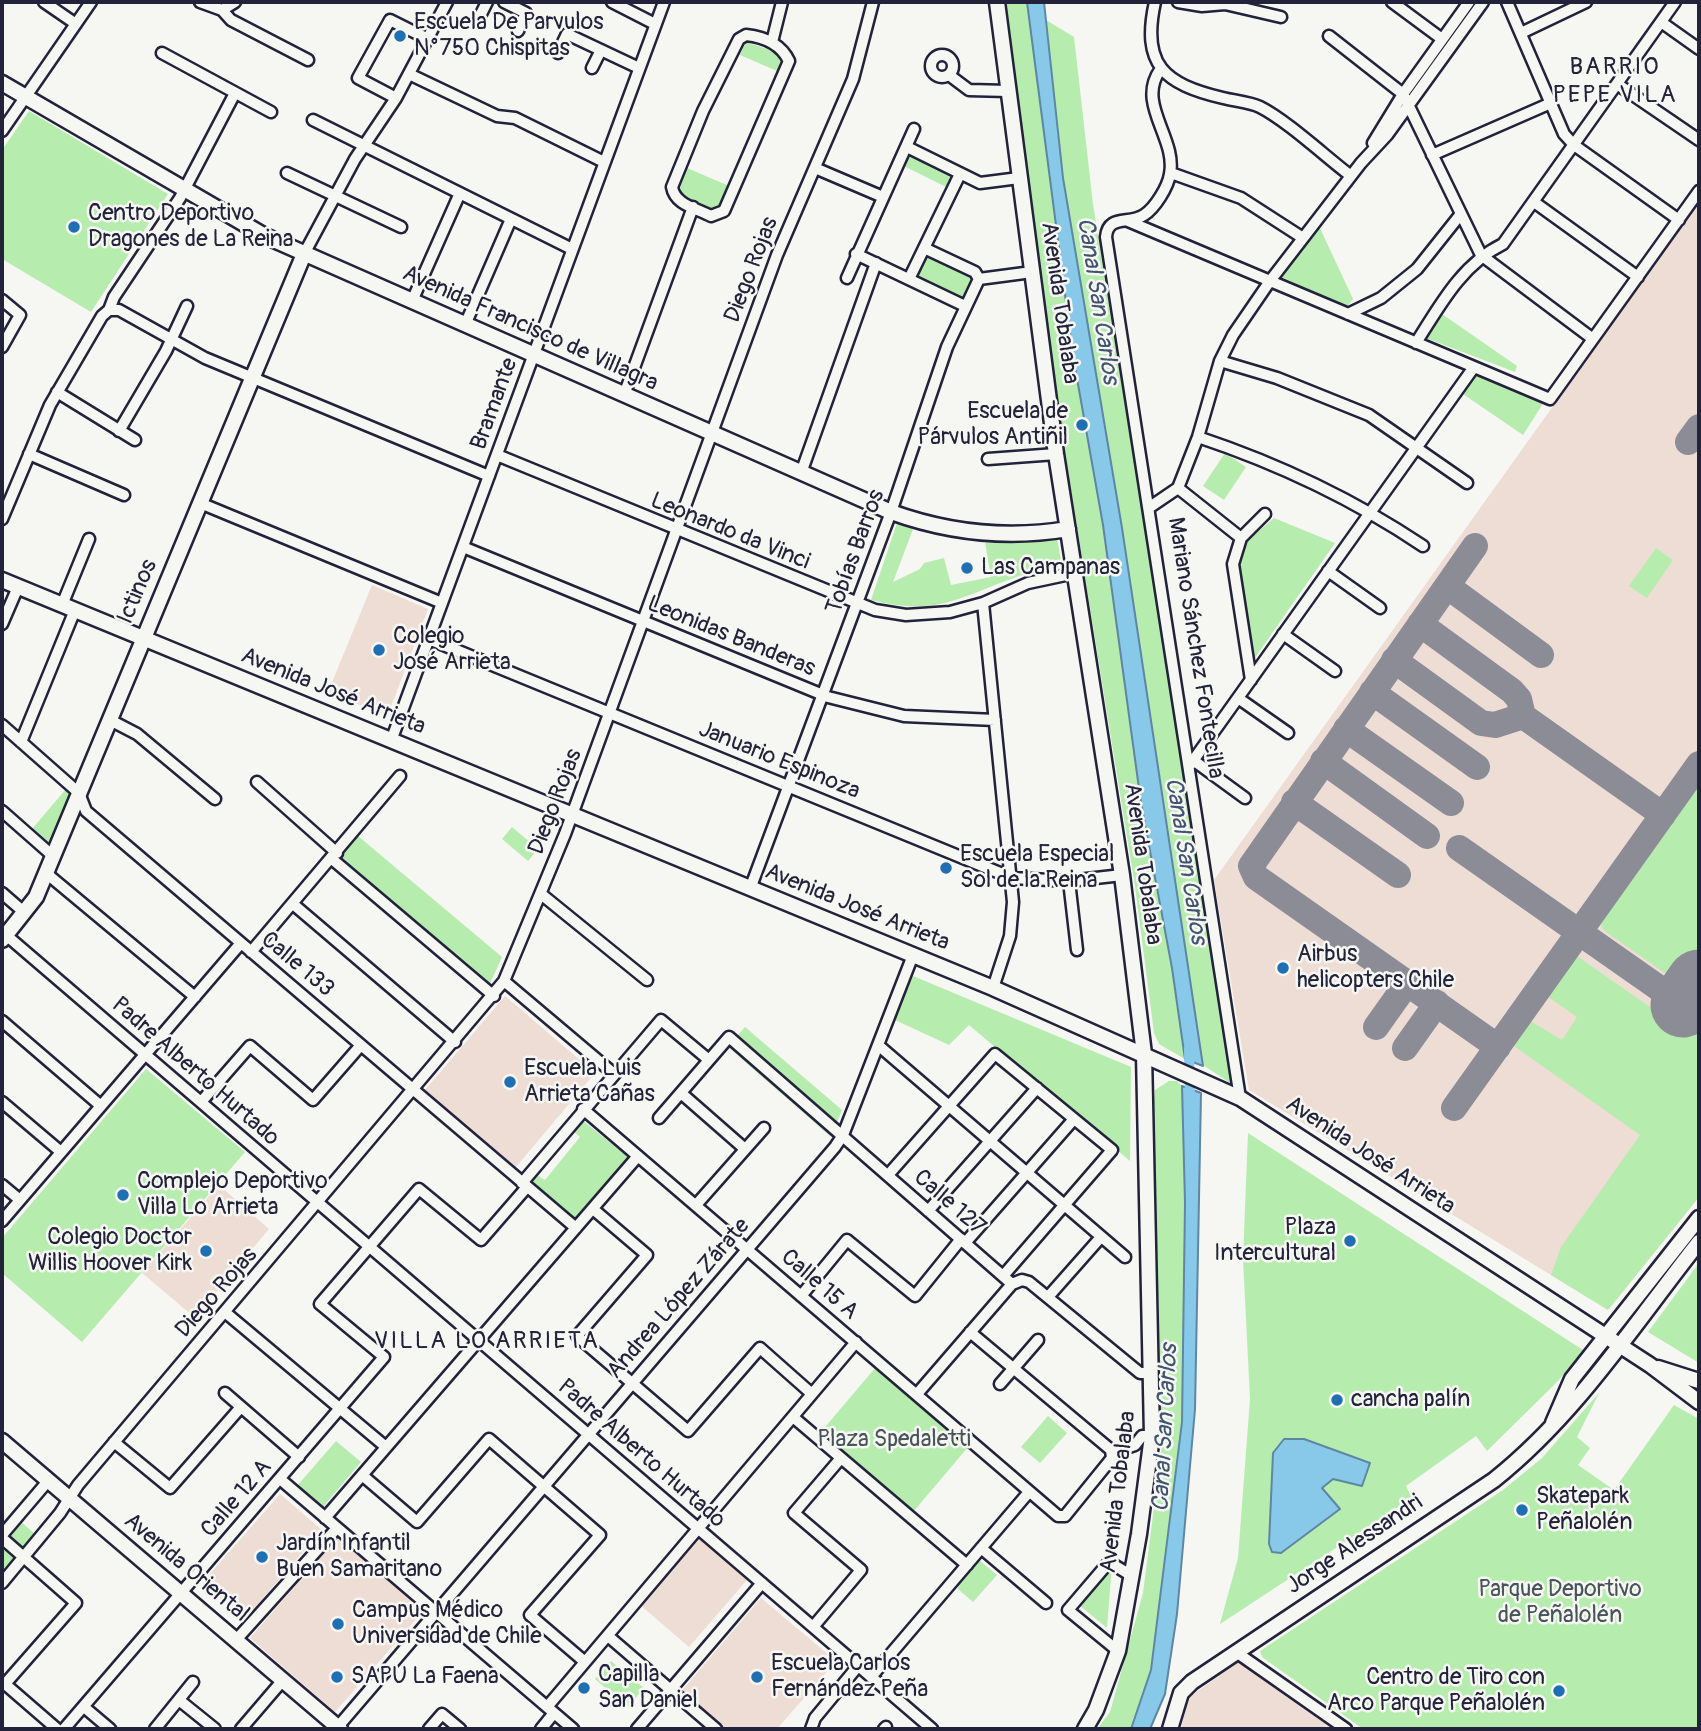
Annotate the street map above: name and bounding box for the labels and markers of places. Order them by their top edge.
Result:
place label: Escuela De Parvulos N°750 Chispitas [414,9,603,63]
marker: Escuela De Parvulos N°750 Chispitas [392,28,408,44]
place label: Centro Deportivo Dragones de La Reina [88,200,293,254]
marker: Centro Deportivo Dragones de La Reina [66,219,82,235]
place label: Escuela de Párvulos Antiñil [917,398,1068,452]
marker: Escuela de Párvulos Antiñil [1074,417,1090,433]
place label: Las Campanas [981,554,1120,582]
marker: Las Campanas [959,560,975,576]
place label: Colegio José Arrieta [393,623,511,677]
marker: Colegio José Arrieta [371,642,387,658]
place label: Escuela Especial Sol de la Reina [960,841,1114,895]
marker: Escuela Especial Sol de la Reina [938,860,954,876]
place label: Airbus helicopters Chile [1297,941,1454,995]
marker: Airbus helicopters Chile [1275,960,1291,976]
place label: Escuela Luis Arrieta Cañas [524,1055,655,1109]
marker: Escuela Luis Arrieta Cañas [502,1074,518,1090]
place label: Complejo Deportivo Villa Lo Arrieta [137,1168,328,1222]
marker: Complejo Deportivo Villa Lo Arrieta [115,1187,131,1203]
place label: Plaza Intercultural [1214,1214,1336,1268]
place label: Colegio Doctor Willis Hoover Kirk [28,1224,192,1278]
marker: Plaza Intercultural [1342,1233,1358,1249]
marker: Colegio Doctor Willis Hoover Kirk [198,1243,214,1259]
place label: cancha palín [1351,1386,1470,1414]
marker: cancha palín [1329,1392,1345,1408]
place label: Skatepark Peñalolén [1536,1483,1633,1537]
marker: Skatepark Peñalolén [1514,1502,1530,1518]
place label: Jardín Infantil Buen Samaritano [276,1530,442,1584]
marker: Jardín Infantil Buen Samaritano [254,1549,270,1565]
place label: Campus Médico Universidad de Chile [352,1597,541,1651]
marker: Campus Médico Universidad de Chile [330,1616,346,1632]
place label: Escuela Carlos Fernández Peña [771,1650,928,1704]
place label: Capilla San Daniel [598,1661,698,1715]
place label: SAPU La Faena [351,1663,499,1691]
place label: Centro de Tiro con Arco Parque Peñalolén [1327,1664,1545,1718]
marker: SAPU La Faena [329,1669,345,1685]
marker: Escuela Carlos Fernández Peña [749,1669,765,1685]
marker: Capilla San Daniel [576,1680,592,1696]
marker: Centro de Tiro con Arco Parque Peñalolén [1551,1683,1567,1699]

